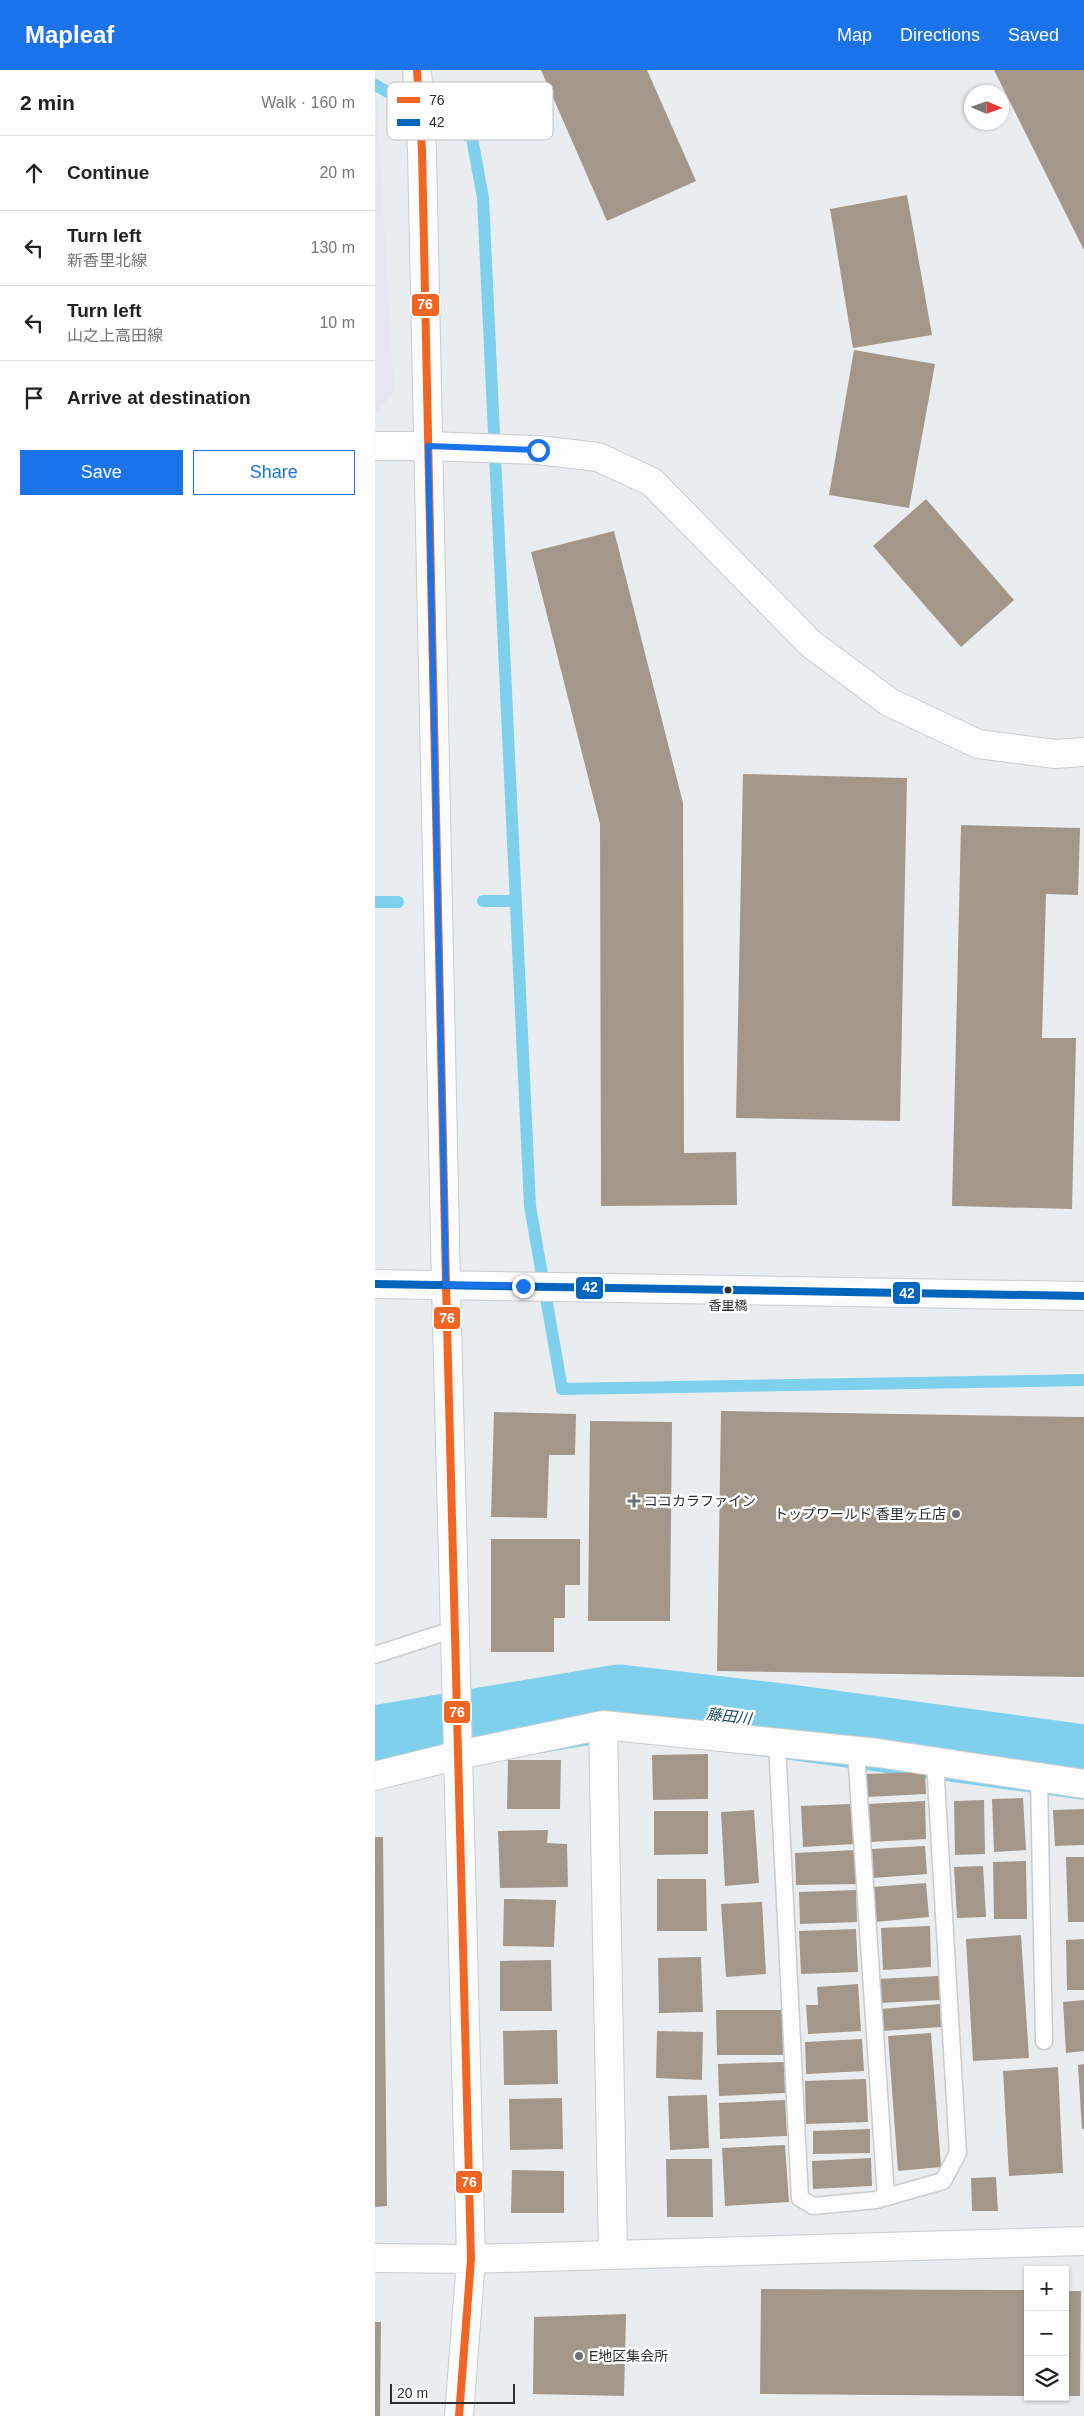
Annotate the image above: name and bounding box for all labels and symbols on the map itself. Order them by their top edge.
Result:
legend [387,82,553,140]
north arrow [964,85,1009,130]
text: 76 [429,92,445,108]
text: 42 [429,114,445,130]
line badge: 76 [411,293,440,317]
text: 76 [417,296,433,312]
route start [527,439,550,462]
route end [512,1275,535,1298]
line badge: 42 [575,1276,604,1300]
text: 42 [582,1279,598,1295]
line badge: 42 [892,1281,921,1305]
marker: 香里橋 [723,1285,733,1295]
text: 42 [899,1285,915,1301]
place label: 香里橋 [708,1298,748,1313]
line badge: 76 [433,1306,461,1330]
text: 76 [439,1310,455,1326]
place label: ココカラファイン [644,1493,756,1509]
marker: ココカラファイン [628,1495,640,1507]
place label: トップワールド 香里ヶ丘店 [774,1506,946,1522]
marker: トップワールド 香里ヶ丘店 [950,1508,962,1520]
line badge: 76 [443,1700,471,1724]
text: 76 [449,1704,465,1720]
water label: 藤田川 [706,1705,754,1727]
line badge: 76 [455,2170,483,2194]
text: 76 [461,2174,477,2190]
place label: E地区集会所 [589,2348,668,2364]
marker: E地区集会所 [573,2350,585,2362]
scale bar [390,2381,515,2404]

